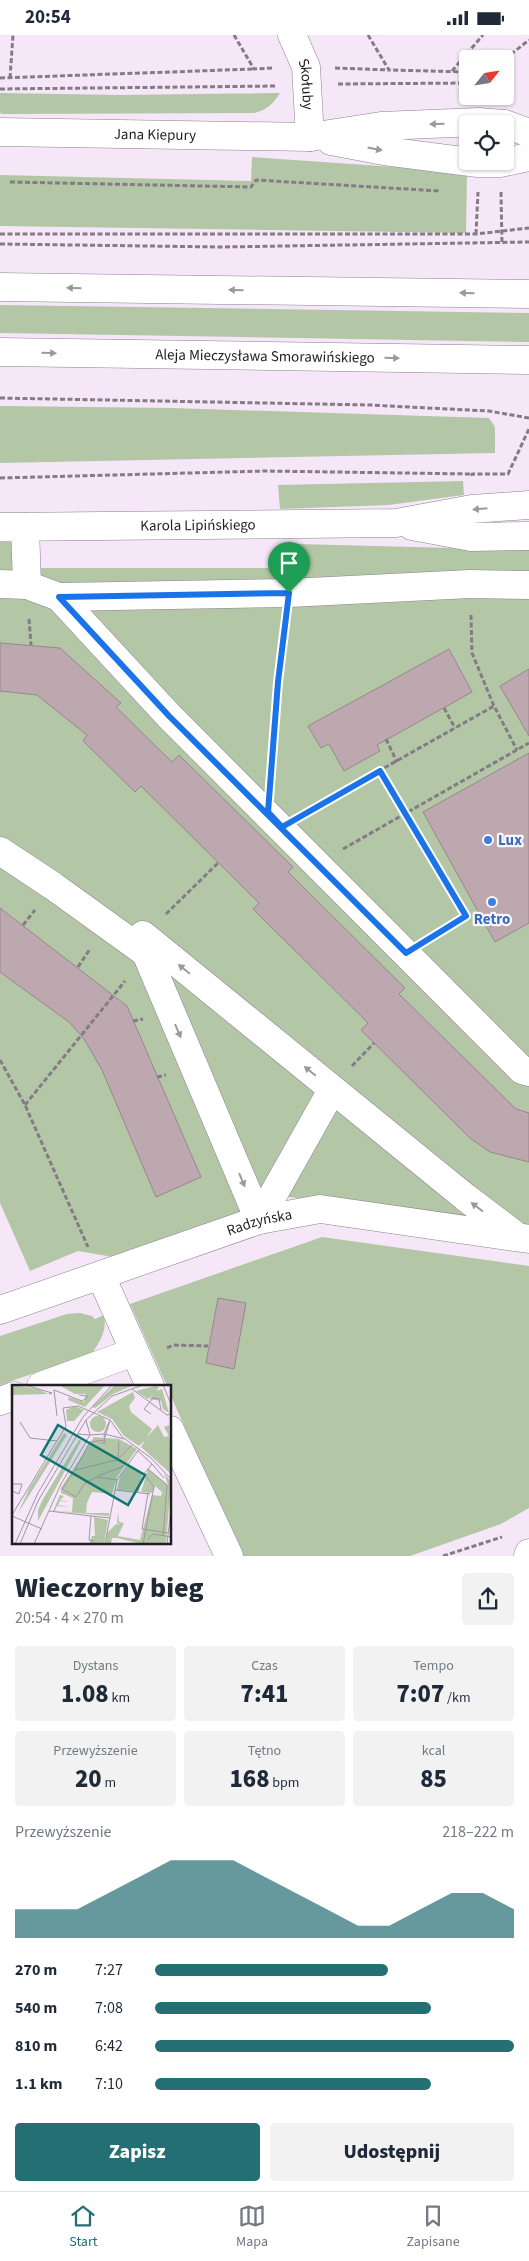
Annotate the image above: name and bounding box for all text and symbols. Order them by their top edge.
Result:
text: 20:54 [25,4,71,31]
north arrow [459,50,514,105]
map controls [459,50,514,170]
street label: Skołuby [293,55,319,110]
button: locate [459,115,514,170]
one-way arrow [429,120,445,128]
street label: Jana Kiepury [114,123,196,146]
one-way arrow [367,145,382,153]
one-way arrow [66,284,82,292]
one-way arrow [228,286,244,294]
one-way arrow [459,289,475,297]
street label: Aleja Mieczysława Smorawińskiego [155,344,375,368]
one-way arrow [41,349,57,357]
one-way arrow [384,354,400,362]
one-way arrow [472,505,488,513]
street label: Karola Lipińskiego [140,514,256,536]
pin [268,542,310,593]
icon: arrive [275,549,303,577]
place label: Lux [498,830,522,851]
marker: Lux [482,834,494,846]
marker: Retro [486,896,498,908]
place label: Retro [474,909,510,930]
one-way arrow [178,963,191,974]
one-way arrow [174,1024,182,1038]
one-way arrow [304,1066,317,1077]
one-way arrow [238,1173,246,1187]
one-way arrow [471,1201,484,1212]
street label: Radzyńska [224,1204,294,1241]
inset map [12,1385,171,1543]
text: Wieczorny bieg [15,1568,204,1608]
button: share [462,1573,514,1625]
text: 20:54 · 4 × 270 m [15,1607,124,1629]
text: Dystans [73,1656,118,1676]
text: Czas [251,1656,278,1676]
text: Tempo [413,1656,454,1676]
text: 1.08 [61,1676,109,1712]
text: 7:41 [241,1676,288,1712]
text: 7:07 [396,1676,444,1712]
text: km [109,1688,130,1708]
text: /km [444,1688,471,1708]
text: Przewyższenie [53,1741,138,1761]
text: Tętno [248,1741,281,1761]
text: kcal [422,1741,445,1761]
text: 20 [75,1761,102,1797]
text: 168 [230,1761,270,1797]
text: 85 [420,1761,447,1797]
text: m [102,1773,116,1793]
text: bpm [270,1773,299,1793]
text: Przewyższenie [15,1821,112,1843]
text: 218–222 m [442,1821,514,1843]
text: 270 m [15,1959,57,1981]
text: 7:27 [95,1959,123,1981]
text: 540 m [15,1997,57,2019]
text: 7:08 [95,1997,123,2019]
text: 810 m [15,2035,57,2057]
text: 6:42 [95,2035,123,2057]
text: 1.1 km [15,2073,62,2095]
text: 7:10 [95,2073,123,2095]
button: Zapisz [15,2123,260,2181]
button: Udostępnij [270,2123,514,2181]
tab: Start [69,2202,98,2252]
tab: Mapa [236,2202,268,2252]
tab: Zapisane [407,2202,460,2252]

